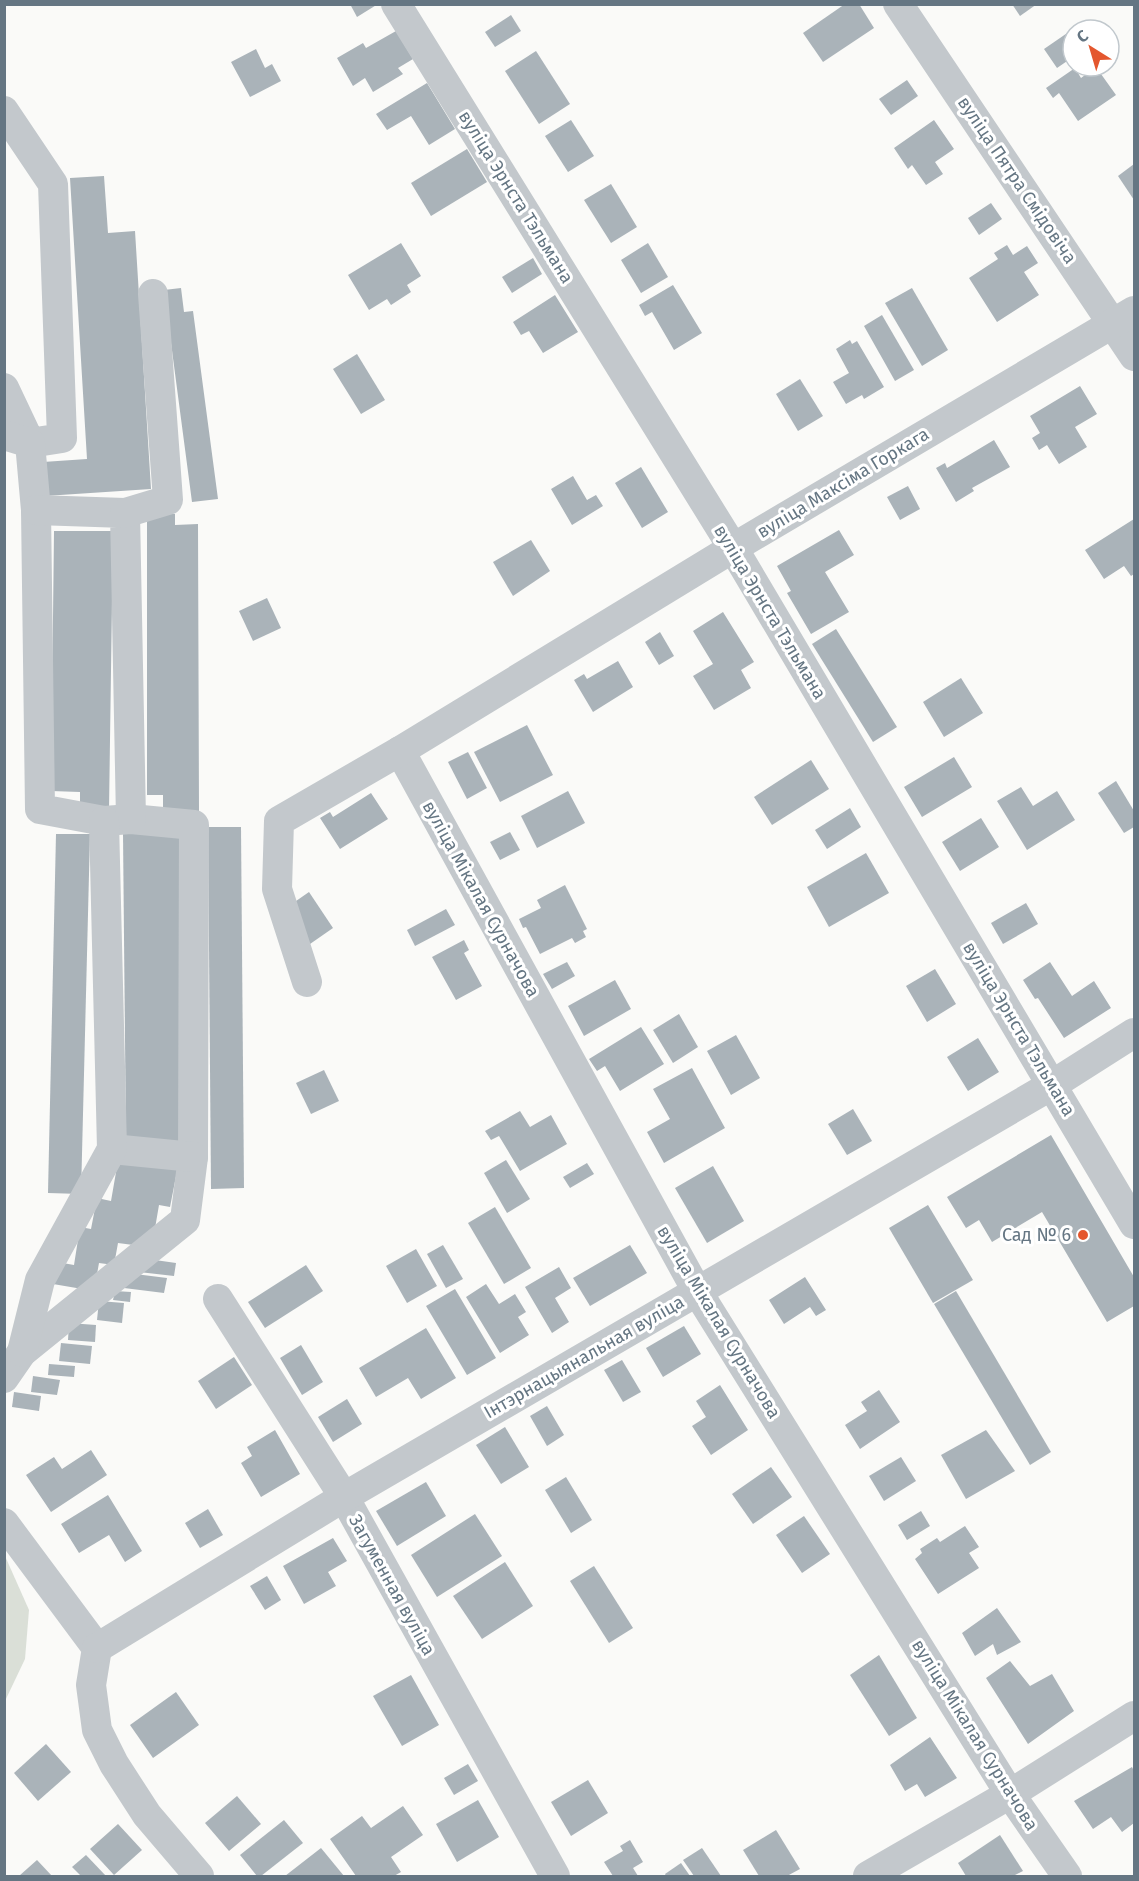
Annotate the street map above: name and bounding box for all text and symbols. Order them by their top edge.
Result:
north arrow [1061,18,1121,78]
text: С [1073,26,1092,47]
street label: вуліца Пятра Смідовіча [953,92,1081,268]
street label: вуліца Эрнста Тэльмана [454,107,578,287]
street label: вуліца Максіма Горкага [753,423,933,543]
street label: вуліца Эрнста Тэльмана [709,521,831,703]
street label: вуліца Мікалая Сурначова [418,797,544,1001]
street label: вуліца Эрнста Тэльмана [958,938,1080,1120]
street label: вуліца Мікалая Сурначова [653,1221,785,1423]
place label: Сад № 6 [1002,1224,1071,1246]
marker: Сад № 6 [1076,1228,1090,1242]
street label: Інтэрнацыянальная вуліца [480,1291,688,1423]
street label: Загуменная вуліца [344,1511,440,1659]
street label: вуліца Мікалая Сурначова [907,1635,1043,1835]

